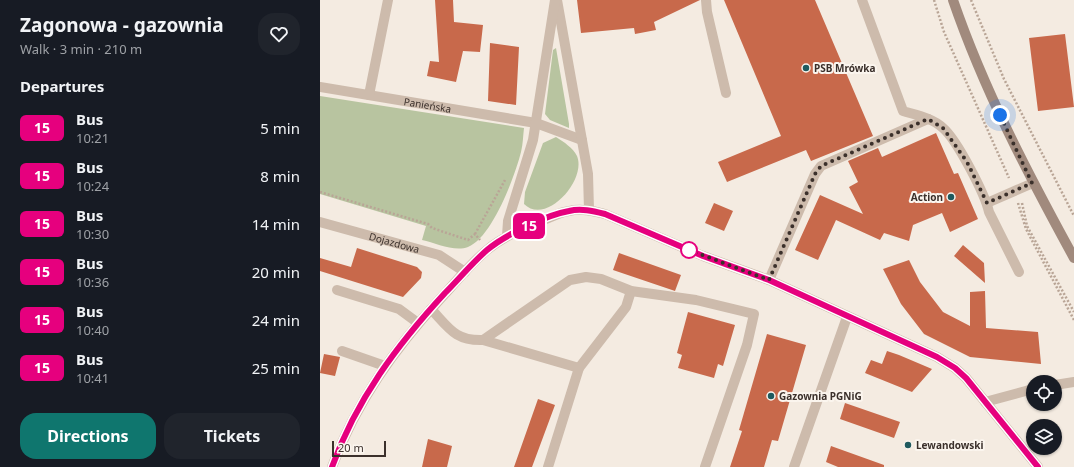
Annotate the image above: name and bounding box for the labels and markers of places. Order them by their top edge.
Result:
place label: PSB Mrówka [814,61,875,75]
marker: PSB Mrówka [801,63,811,73]
place label: Action [911,190,943,204]
marker: Action [946,192,956,202]
unlabelled marker [680,241,698,259]
place label: Gazownia PGNiG [779,389,862,403]
marker: Gazownia PGNiG [766,391,776,401]
place label: Lewandowski [916,438,984,452]
marker: Lewandowski [903,440,913,450]

